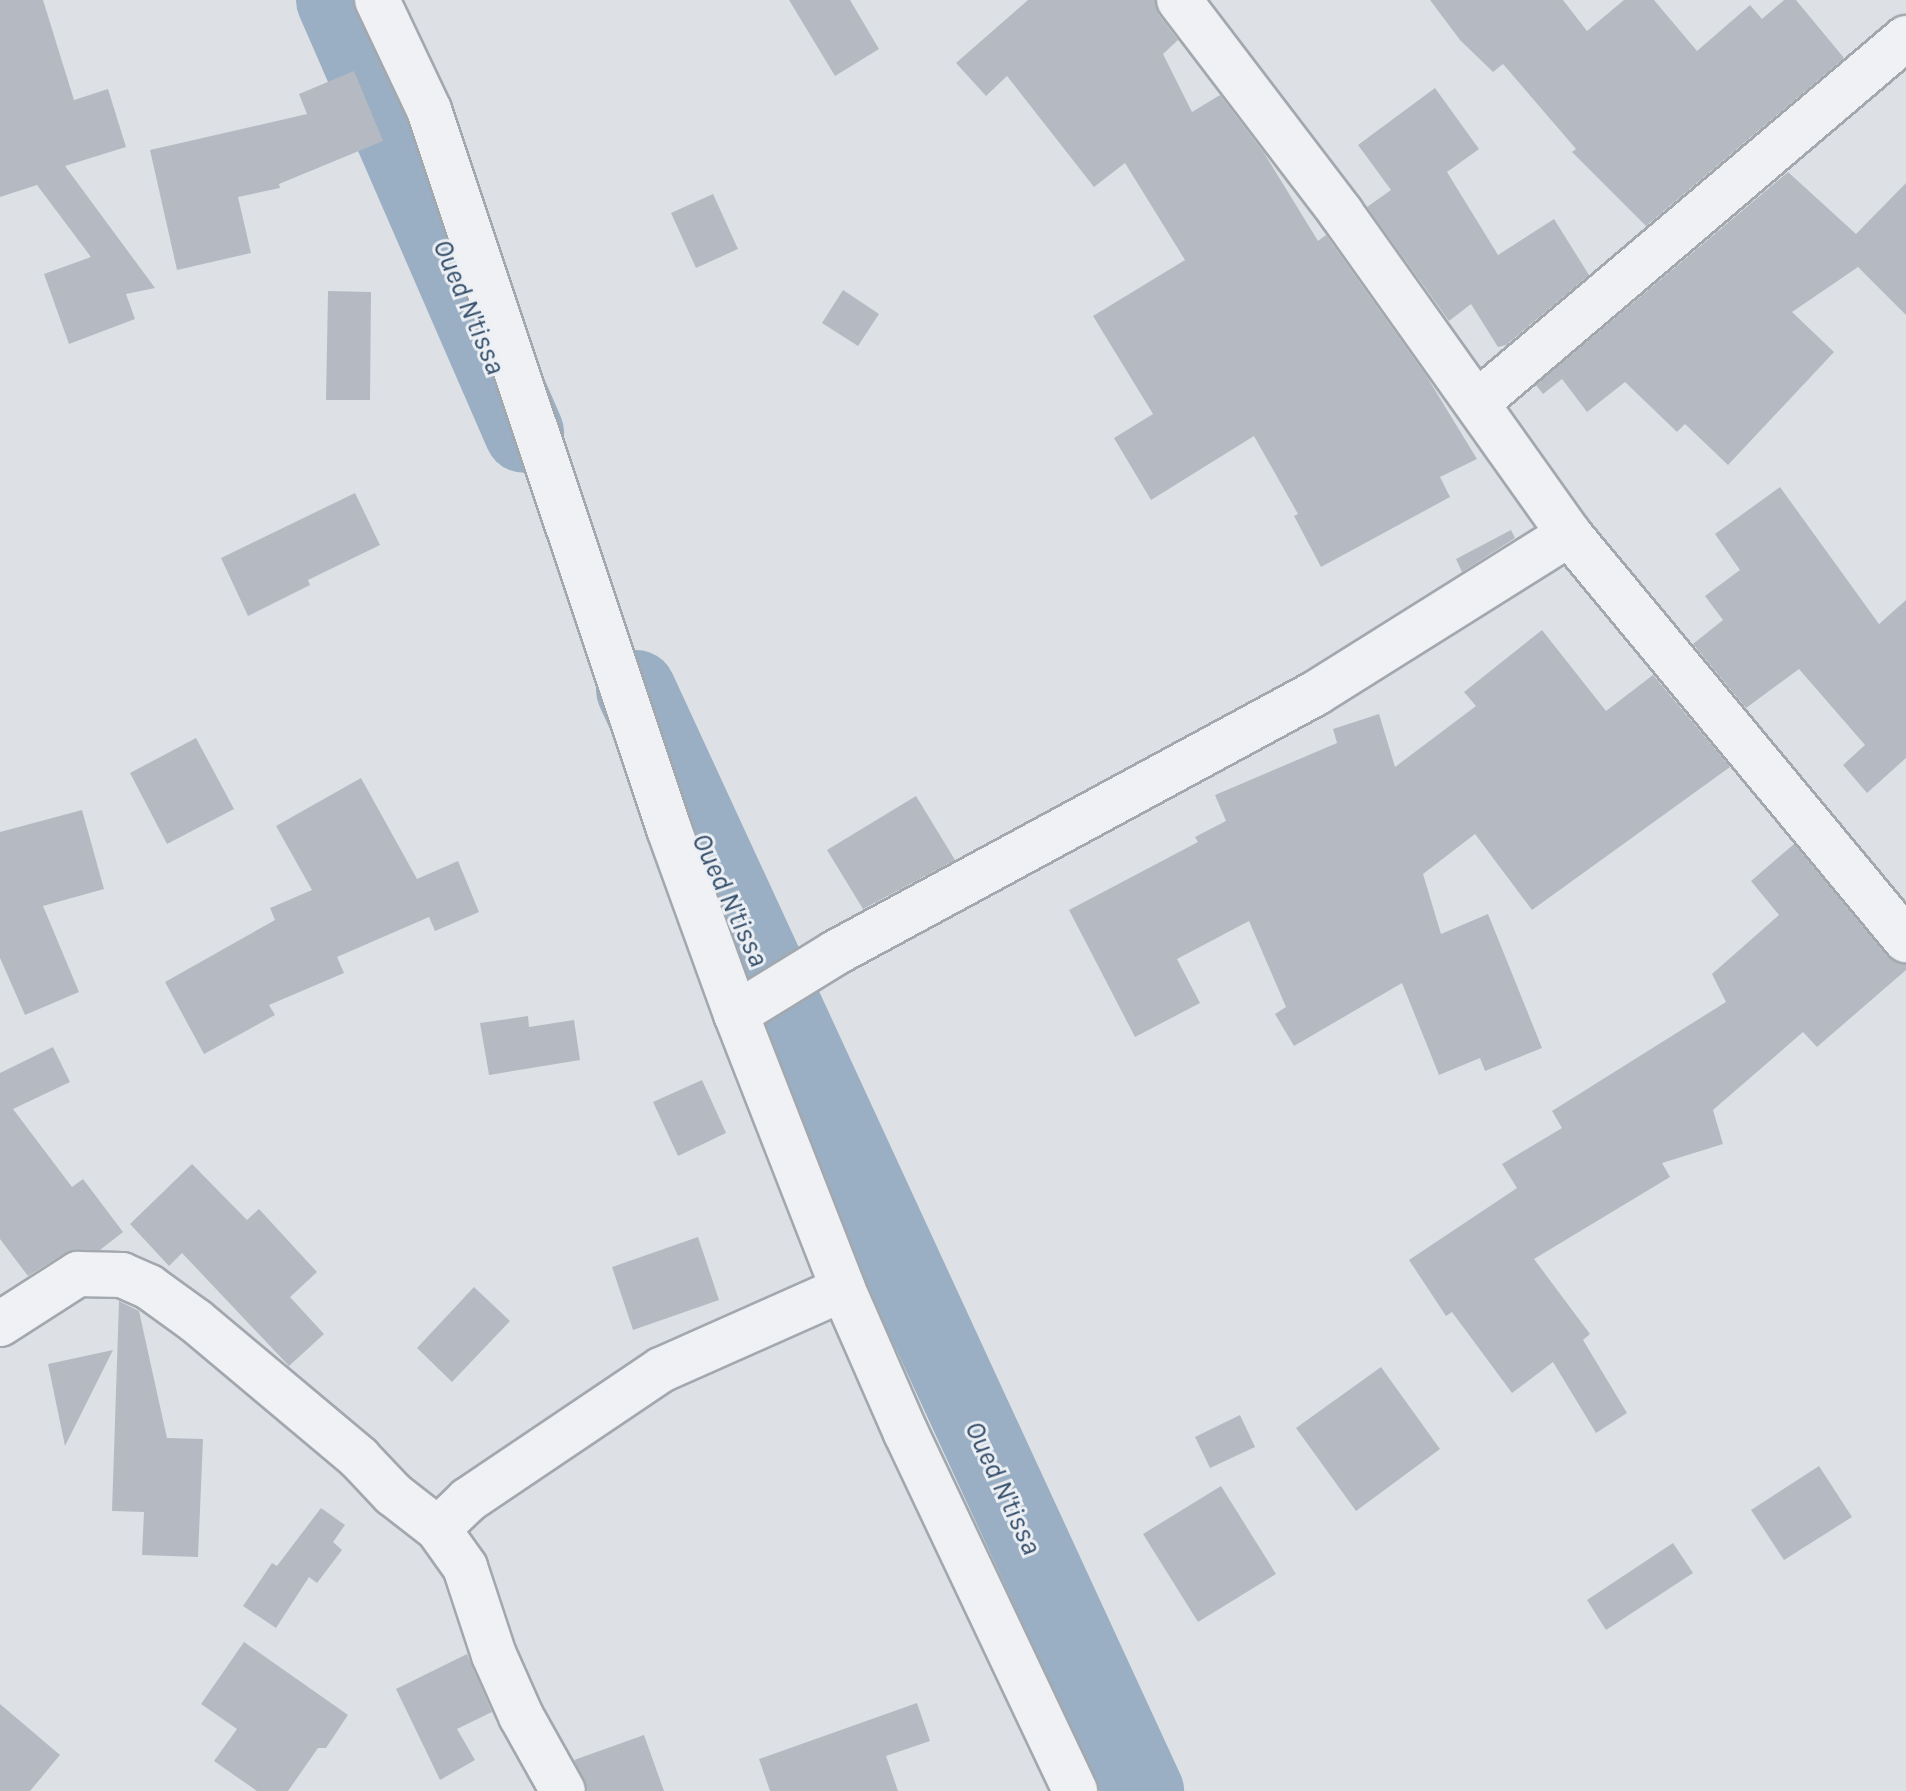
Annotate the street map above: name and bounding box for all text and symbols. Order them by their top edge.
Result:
water label: Oued N'tissa [425,234,513,380]
water label: Oued N'tissa [684,828,776,972]
water label: Oued N'tissa [957,1416,1049,1560]

